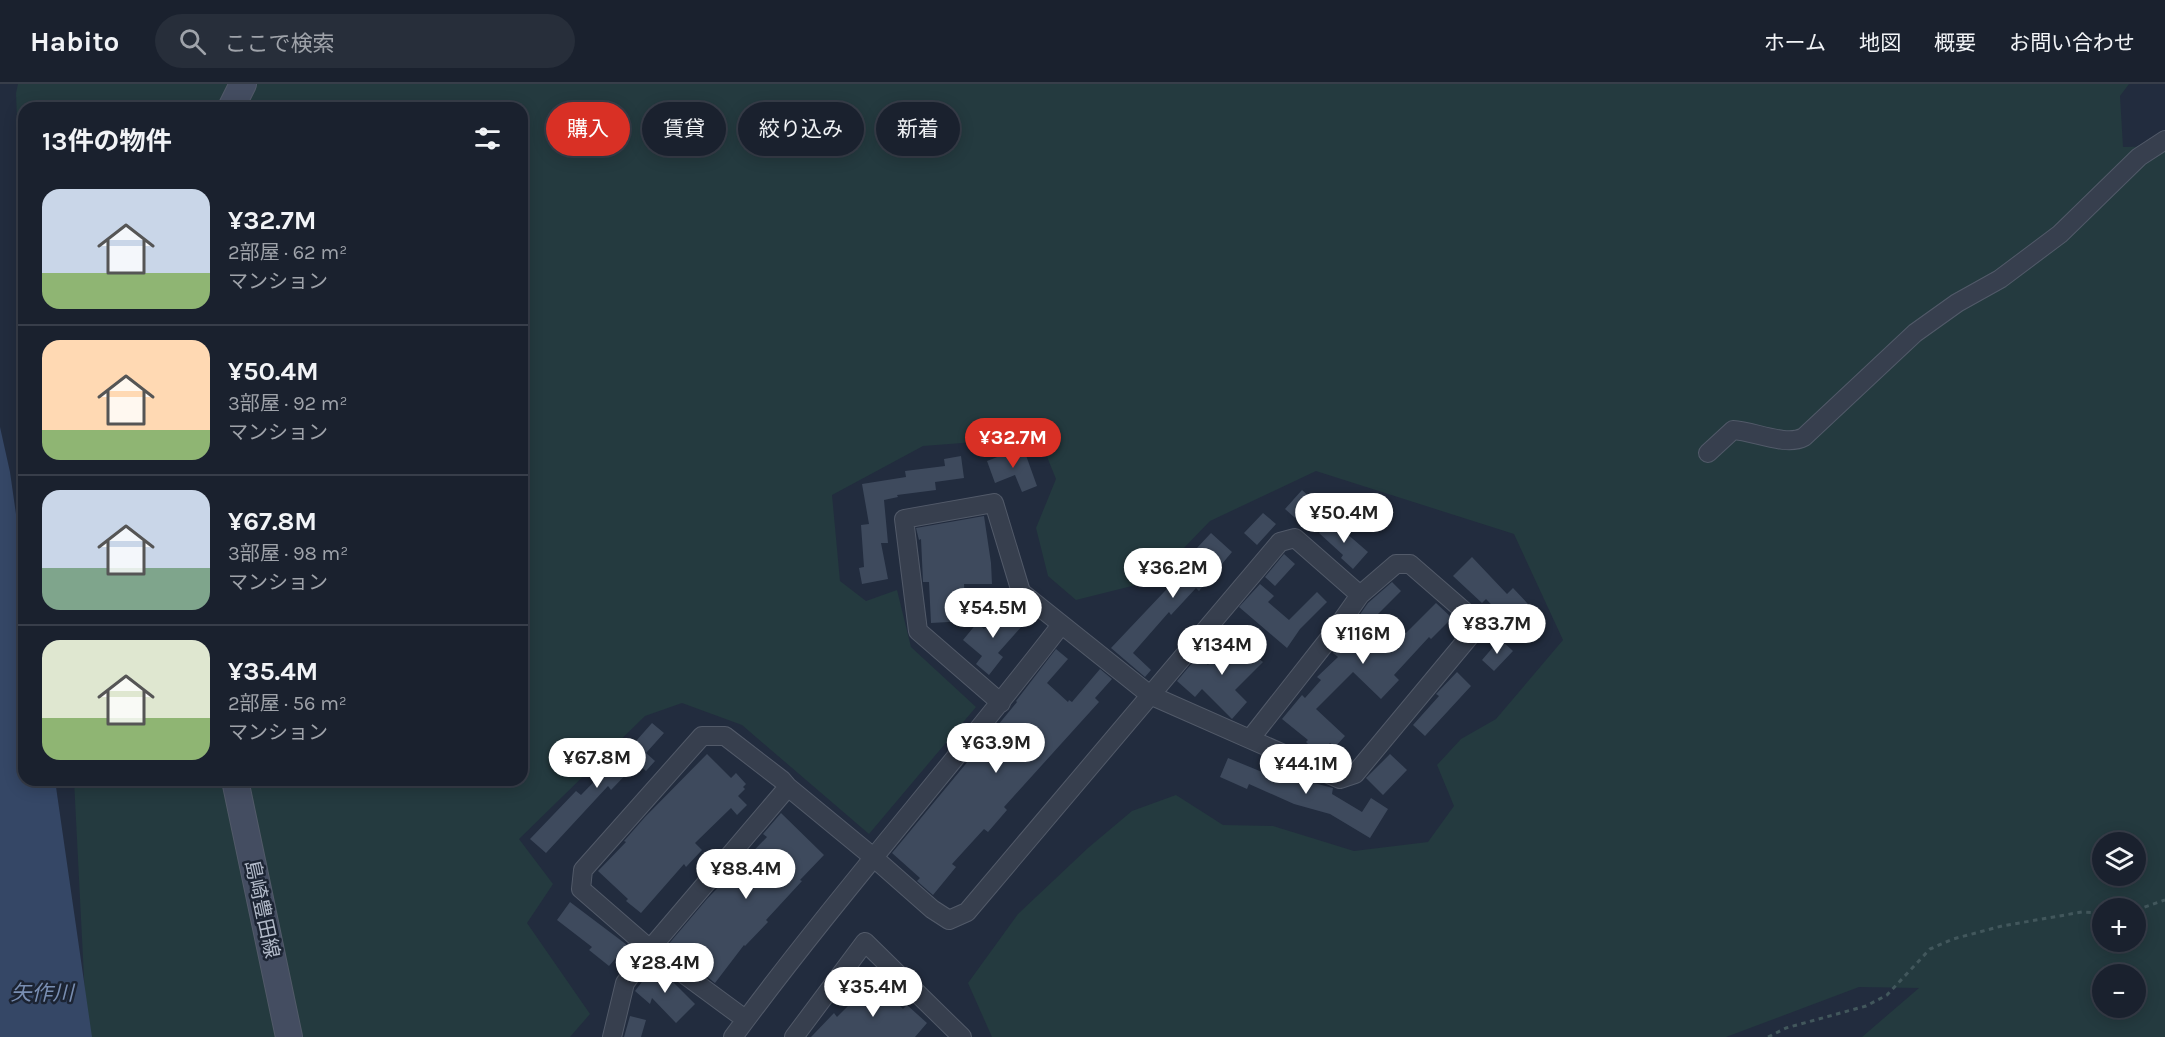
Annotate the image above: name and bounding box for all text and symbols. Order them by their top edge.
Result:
search box [155,14,575,68]
text: Habito [30,25,119,58]
icon: search [176,25,209,58]
text: ここで検索 [224,31,334,57]
text: ホーム [1764,31,1826,55]
text: 地図 [1859,31,1901,55]
text: 概要 [1934,31,1976,55]
text: お問い合わせ [2009,31,2135,55]
chip: 購入 [546,102,630,156]
chip: 賃貸 [642,102,726,156]
chip: 絞り込み [738,102,864,156]
chip: 新着 [876,102,960,156]
icon: filters [471,122,504,155]
text: 13件の物件 [42,126,171,157]
text: ¥32.7M [228,205,316,236]
icon: home [90,213,162,285]
text: 2部屋 · 62 m² [228,241,347,264]
text: マンション [228,270,328,293]
text: ¥50.4M [228,356,319,387]
icon: home [90,364,162,436]
text: 3部屋 · 92 m² [228,392,348,415]
pin: ¥32.7M [964,418,1062,469]
text: マンション [228,421,328,444]
text: ¥32.7M [979,426,1047,449]
pin: ¥50.4M [1295,493,1393,544]
text: ¥50.4M [1309,501,1379,524]
text: ¥67.8M [228,506,317,537]
icon: home [90,514,162,586]
text: 3部屋 · 98 m² [228,542,348,565]
pin: ¥36.2M [1124,548,1222,599]
text: ¥36.2M [1138,556,1208,579]
text: マンション [228,571,328,594]
pin: ¥54.5M [944,588,1042,639]
text: ¥54.5M [959,596,1027,619]
pin: ¥83.7M [1448,604,1546,655]
text: ¥83.7M [1463,612,1531,635]
pin: ¥116M [1321,614,1405,665]
text: ¥116M [1335,622,1391,645]
pin: ¥134M [1180,625,1264,676]
text: ¥134M [1192,633,1252,656]
text: ¥35.4M [228,656,318,687]
icon: home [90,664,162,736]
text: 2部屋 · 56 m² [228,692,347,715]
text: マンション [228,721,328,744]
pin: ¥63.9M [947,723,1045,774]
text: ¥63.9M [961,731,1031,754]
pin: ¥67.8M [548,738,646,789]
pin: ¥44.1M [1257,744,1355,795]
text: ¥67.8M [563,746,631,769]
text: ¥44.1M [1274,752,1338,775]
map controls [2092,832,2146,1018]
button: layers [2092,832,2146,886]
pin: ¥88.4M [697,849,795,900]
text: ¥88.4M [710,857,782,880]
street label: 島崎豊田線 [240,858,284,960]
button: + [2092,898,2146,952]
pin: ¥28.4M [616,943,714,994]
text: ¥28.4M [630,951,700,974]
button: − [2092,964,2146,1018]
pin: ¥35.4M [824,967,922,1018]
text: ¥35.4M [838,975,908,998]
water label: 矢作川 [11,981,75,1005]

